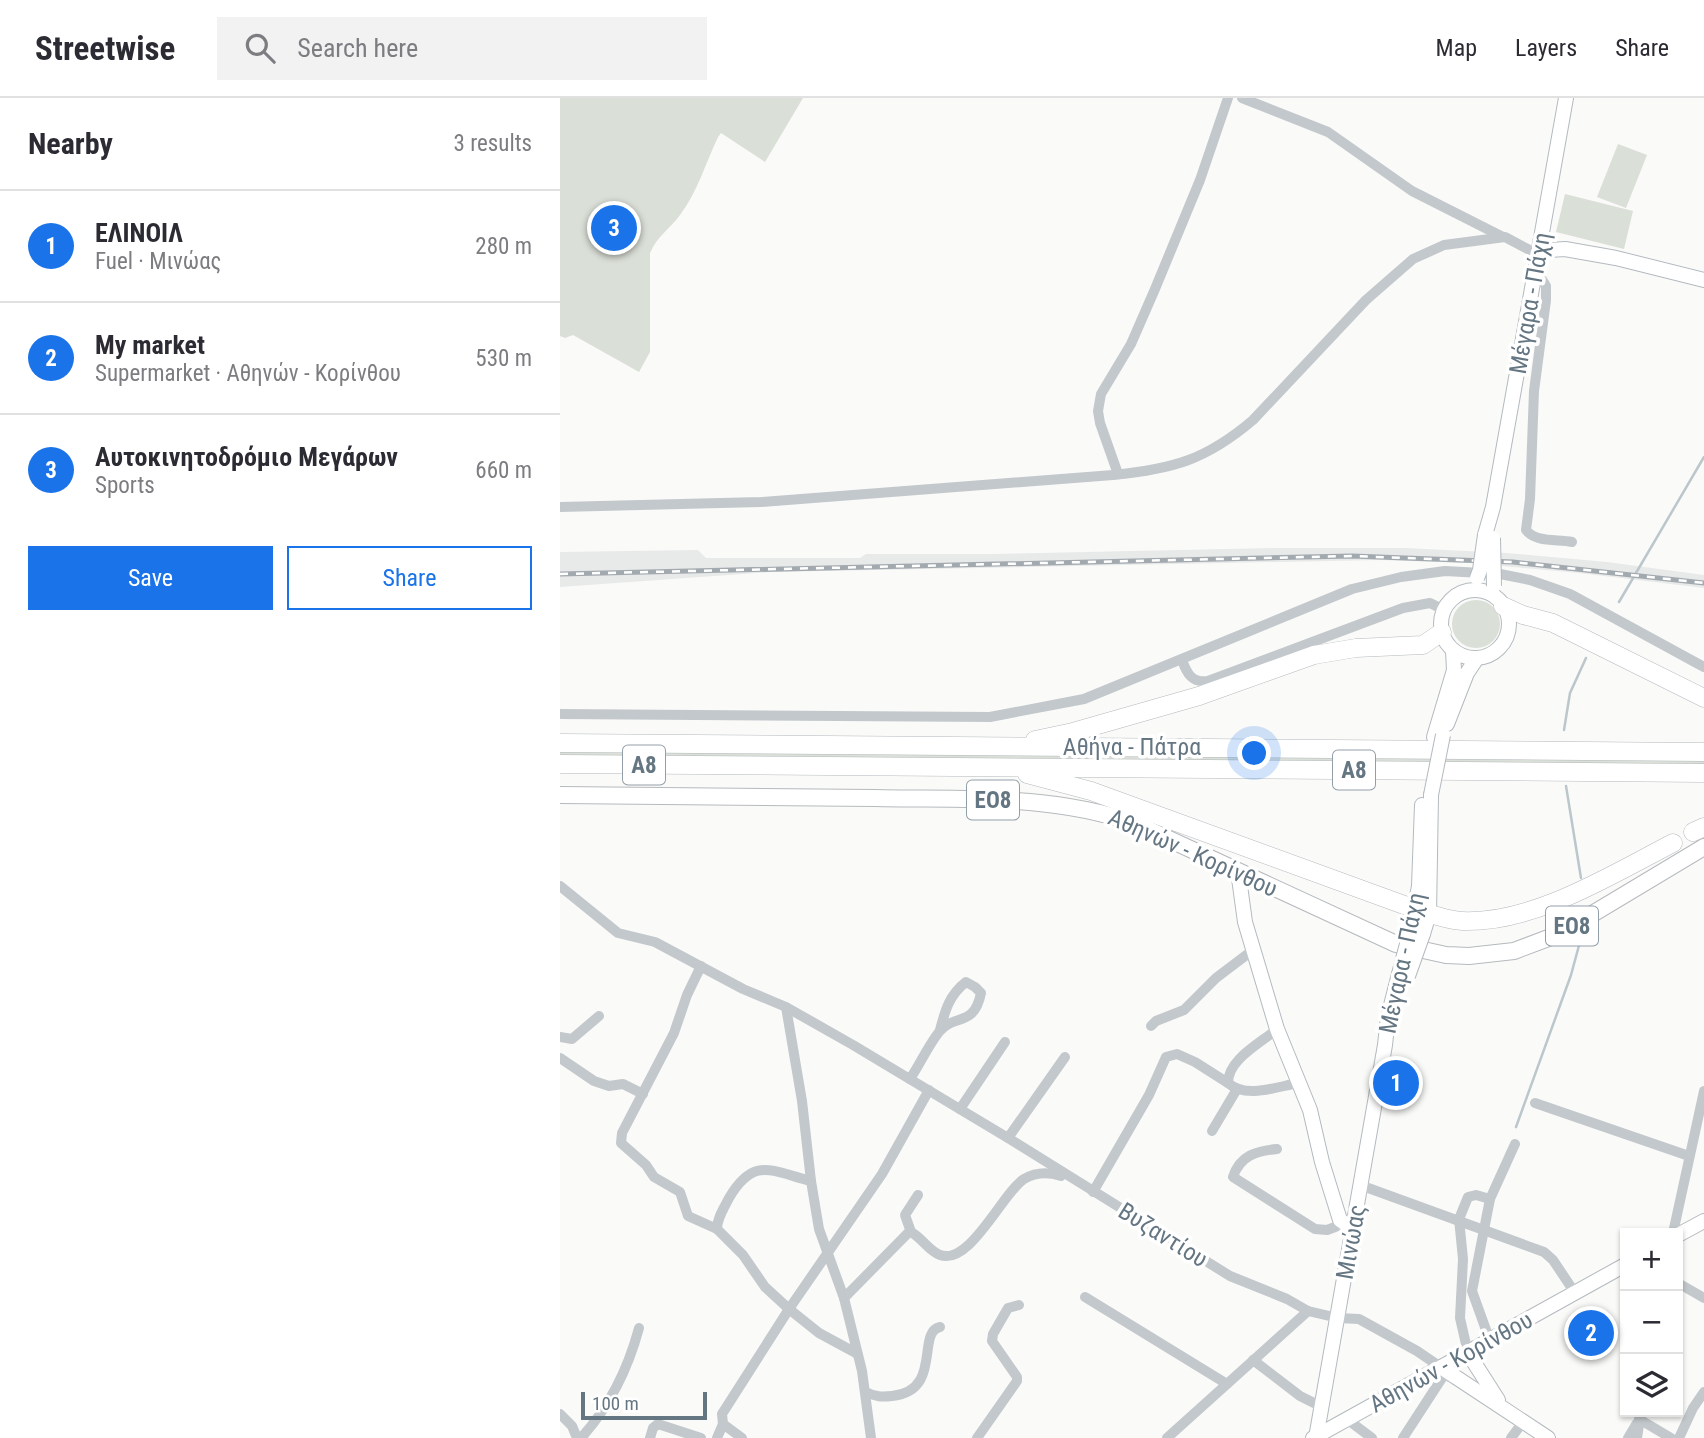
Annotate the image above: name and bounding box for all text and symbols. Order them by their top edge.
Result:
search box [217,17,707,80]
text: Streetwise [35,29,175,68]
icon: search [241,29,279,67]
text: Search here [297,33,418,63]
text: Map [1436,34,1477,62]
text: Layers [1515,34,1577,62]
text: Share [1615,34,1669,62]
text: Nearby [28,126,113,161]
text: 3 results [454,130,532,157]
pin: 3 [591,202,637,254]
text: ΕΛΙΝΟΙΛ [95,218,183,248]
street label: Μέγαρα - Πάχη [1504,230,1556,376]
text: 1 [45,233,57,260]
text: 280 m [475,233,532,260]
text: Fuel · Μινώας [95,248,221,275]
text: My market [95,330,205,360]
text: 2 [45,345,57,372]
text: 530 m [475,345,532,372]
text: Supermarket · Αθηνών - Κορίνθου [95,360,401,387]
text: Αυτοκινητοδρόμιο Μεγάρων [95,442,398,472]
text: 3 [45,457,57,484]
text: 660 m [475,457,532,484]
text: Sports [95,472,155,499]
button: Save [28,546,273,610]
button: Share [287,546,532,610]
street label: Αθήνα - Πάτρα [1063,733,1201,761]
your location [1237,736,1271,770]
road number: Α8 [623,746,665,785]
road number: Α8 [1333,750,1375,790]
road number: ΕΟ8 [967,780,1019,820]
street label: Αθηνών - Κορίνθου [1104,803,1282,903]
street label: Μέγαρα - Πάχη [1373,890,1431,1036]
road number: ΕΟ8 [1546,906,1598,946]
pin: 1 [1373,1057,1419,1109]
street label: Βυζαντίου [1113,1197,1213,1273]
street label: Μινώας [1331,1202,1371,1282]
map controls [1620,1228,1683,1417]
button: + [1620,1228,1683,1291]
button: − [1620,1291,1683,1354]
street label: Αθηνών - Κορίνθου [1365,1306,1537,1418]
pin: 2 [1568,1307,1614,1359]
button: layers [1620,1354,1683,1417]
scale bar [581,1389,707,1421]
text: 100 m [592,1392,639,1415]

